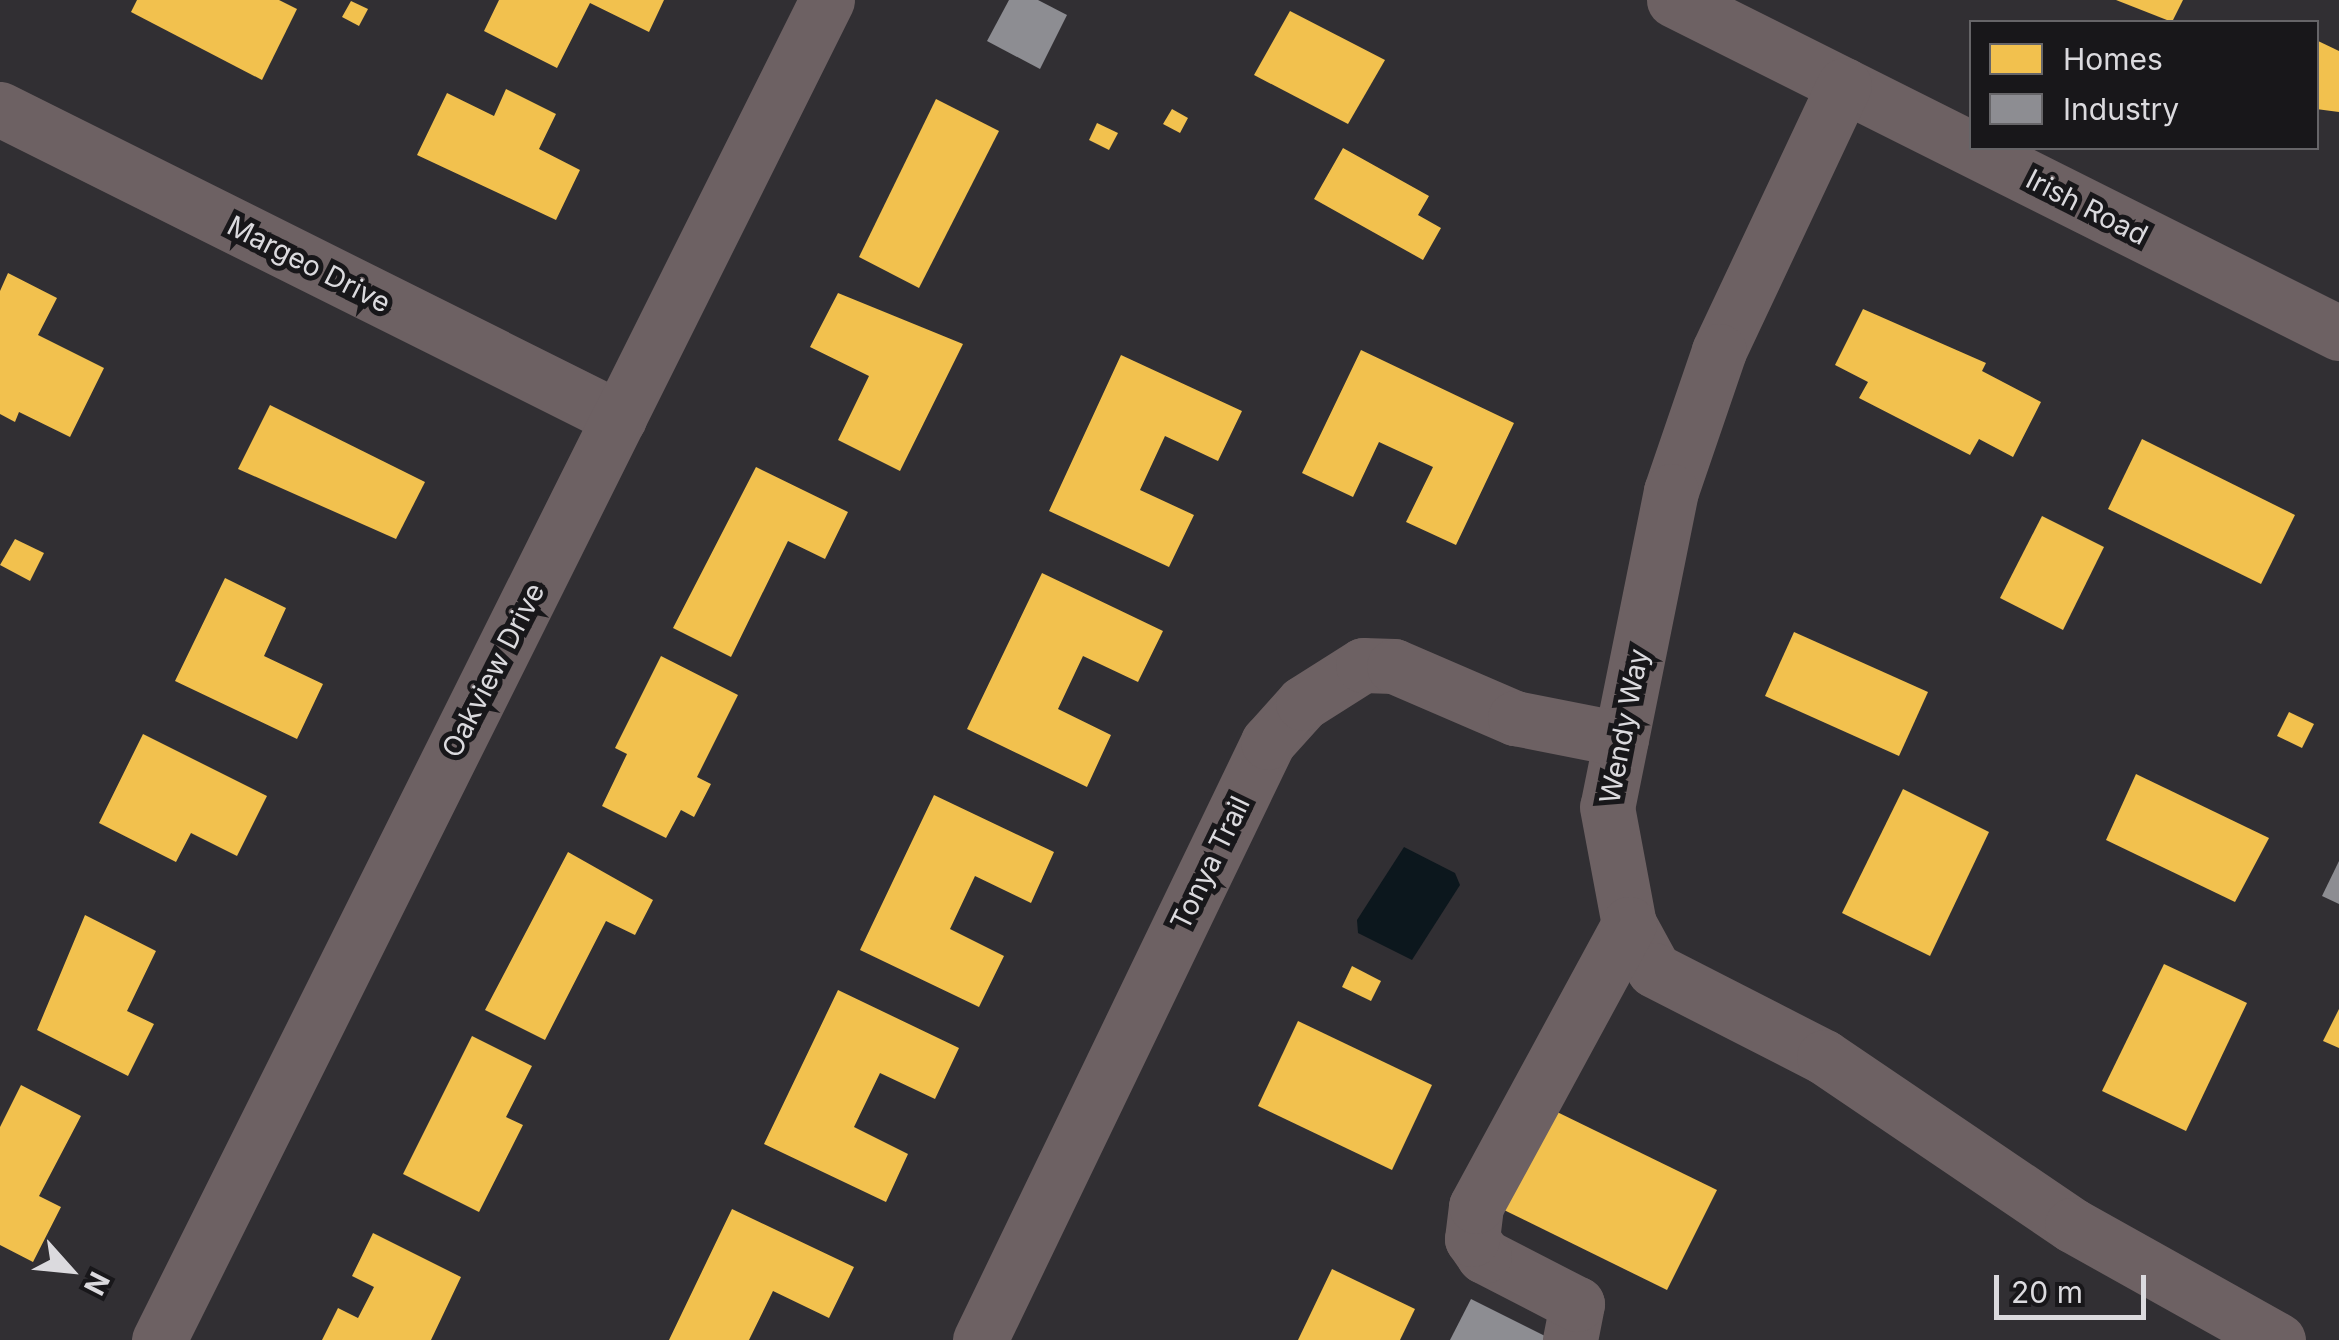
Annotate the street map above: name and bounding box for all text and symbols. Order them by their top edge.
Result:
legend [1969,20,2319,150]
text: Homes [2063,41,2163,77]
text: Industry [2063,91,2179,127]
street label: Irish Road [2021,162,2153,252]
street label: Margeo Drive [222,208,396,320]
street label: Oakview Drive [435,577,551,763]
street label: Wendy Way [1593,646,1655,806]
street label: Tonya Trail [1163,791,1257,935]
north arrow [20,1220,120,1320]
scale bar [1999,1255,2152,1317]
text: N [77,1266,117,1301]
text: 20 m [2011,1274,2083,1310]

